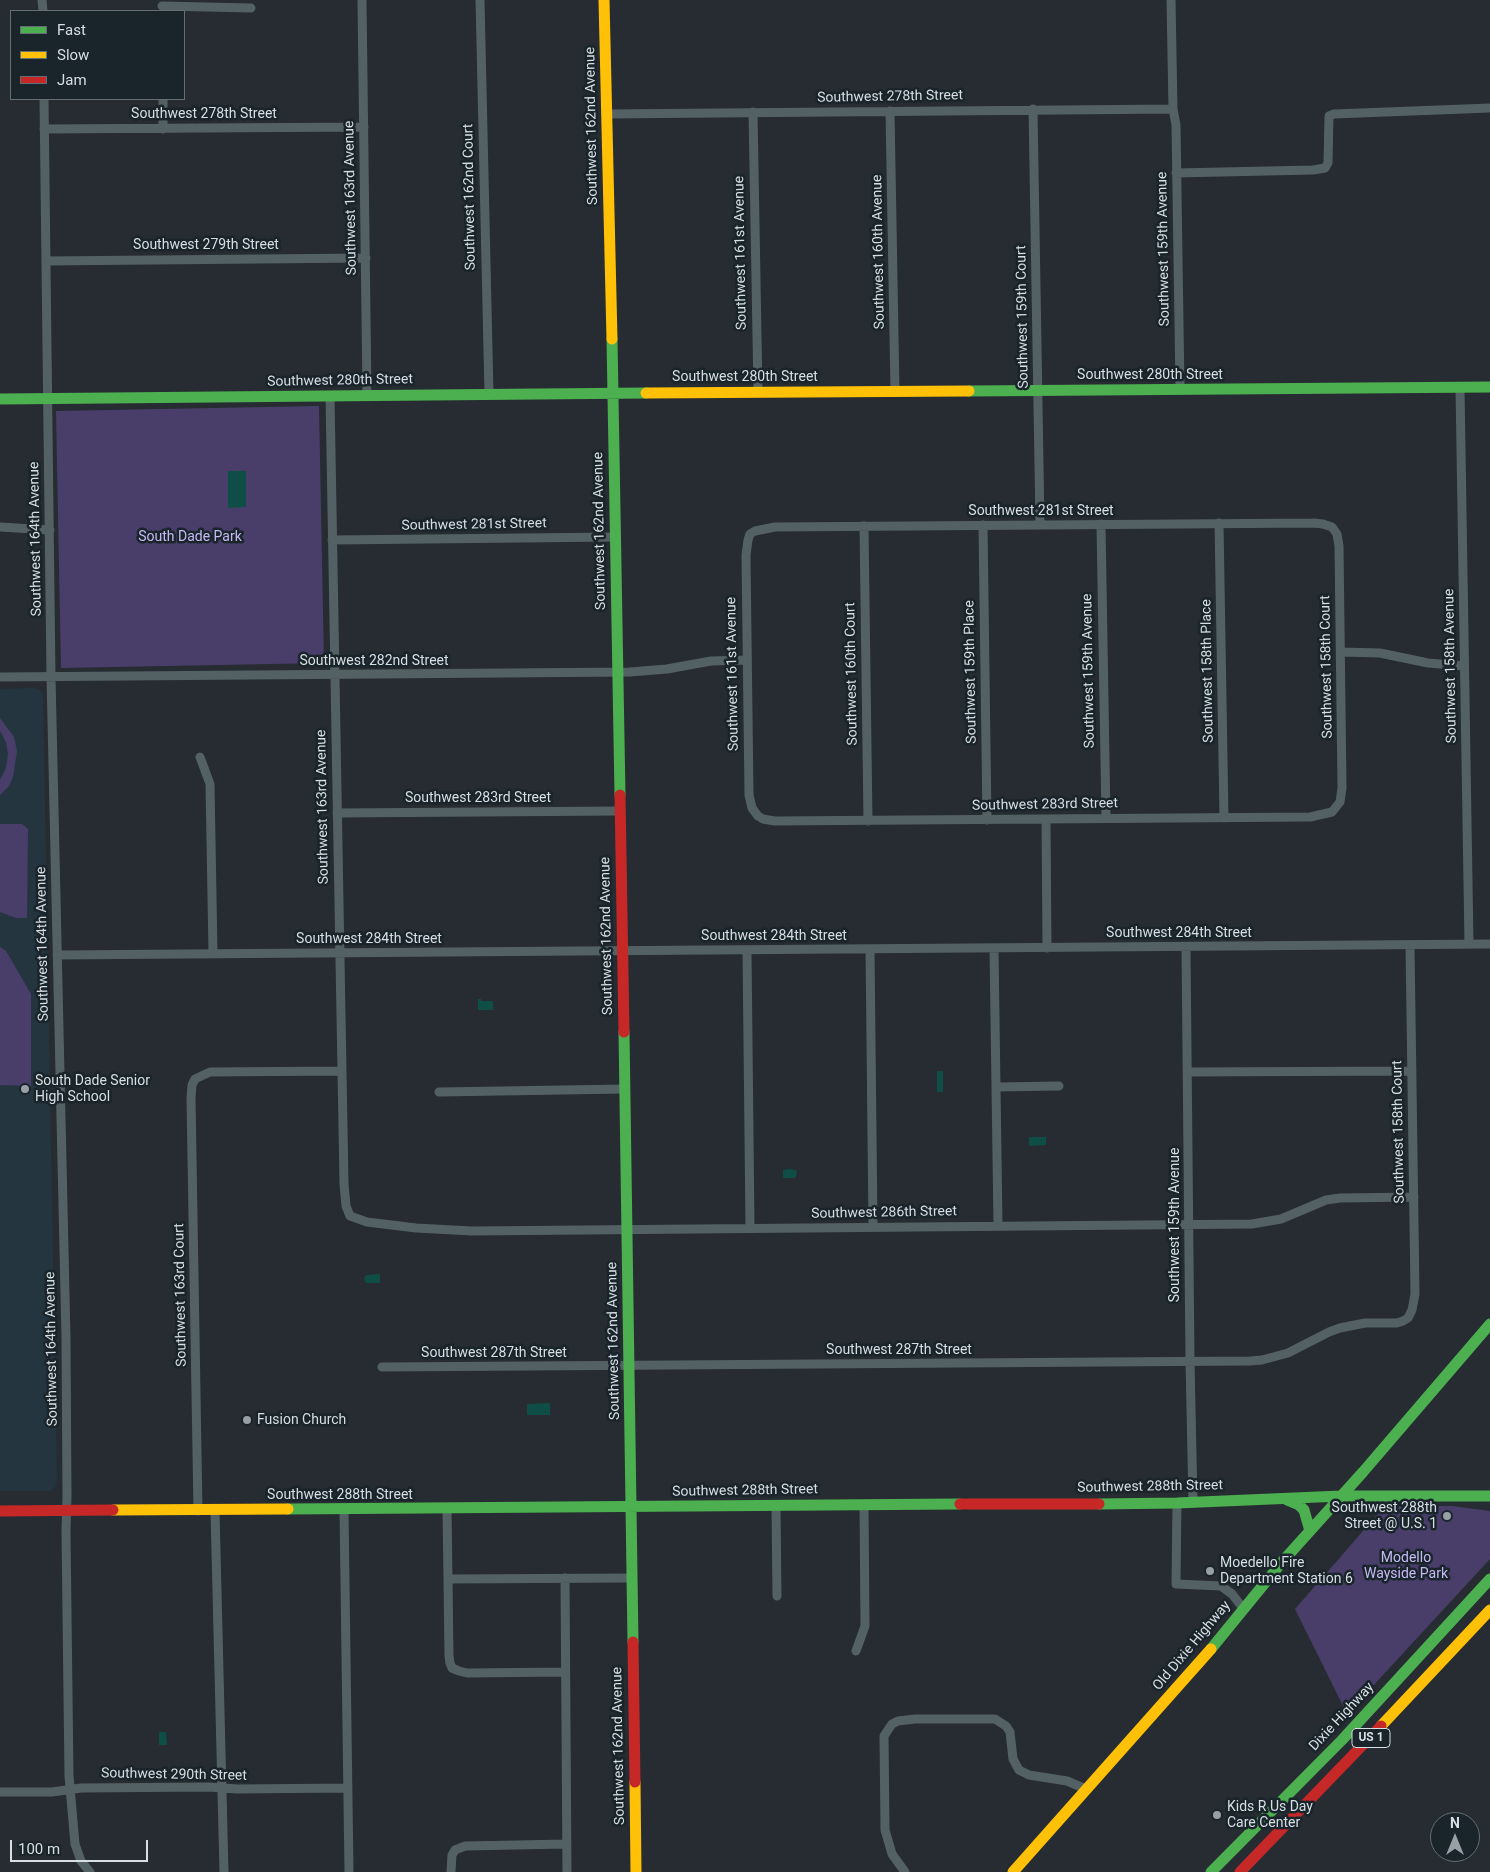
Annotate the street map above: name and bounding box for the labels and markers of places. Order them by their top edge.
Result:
place label: South Dade Senior High School [35,1073,150,1106]
marker: South Dade Senior High School [19,1083,31,1095]
place label: Fusion Church [257,1412,346,1428]
marker: Fusion Church [241,1414,253,1426]
place label: Southwest 288th Street @ U.S. 1 [1332,1500,1437,1532]
marker: Southwest 288th Street @ U.S. 1 [1441,1510,1453,1522]
place label: Moedello Fire Department Station 6 [1220,1555,1353,1588]
marker: Moedello Fire Department Station 6 [1204,1565,1216,1577]
place label: Kids R Us Day Care Center [1227,1799,1313,1831]
marker: Kids R Us Day Care Center [1211,1809,1223,1821]

